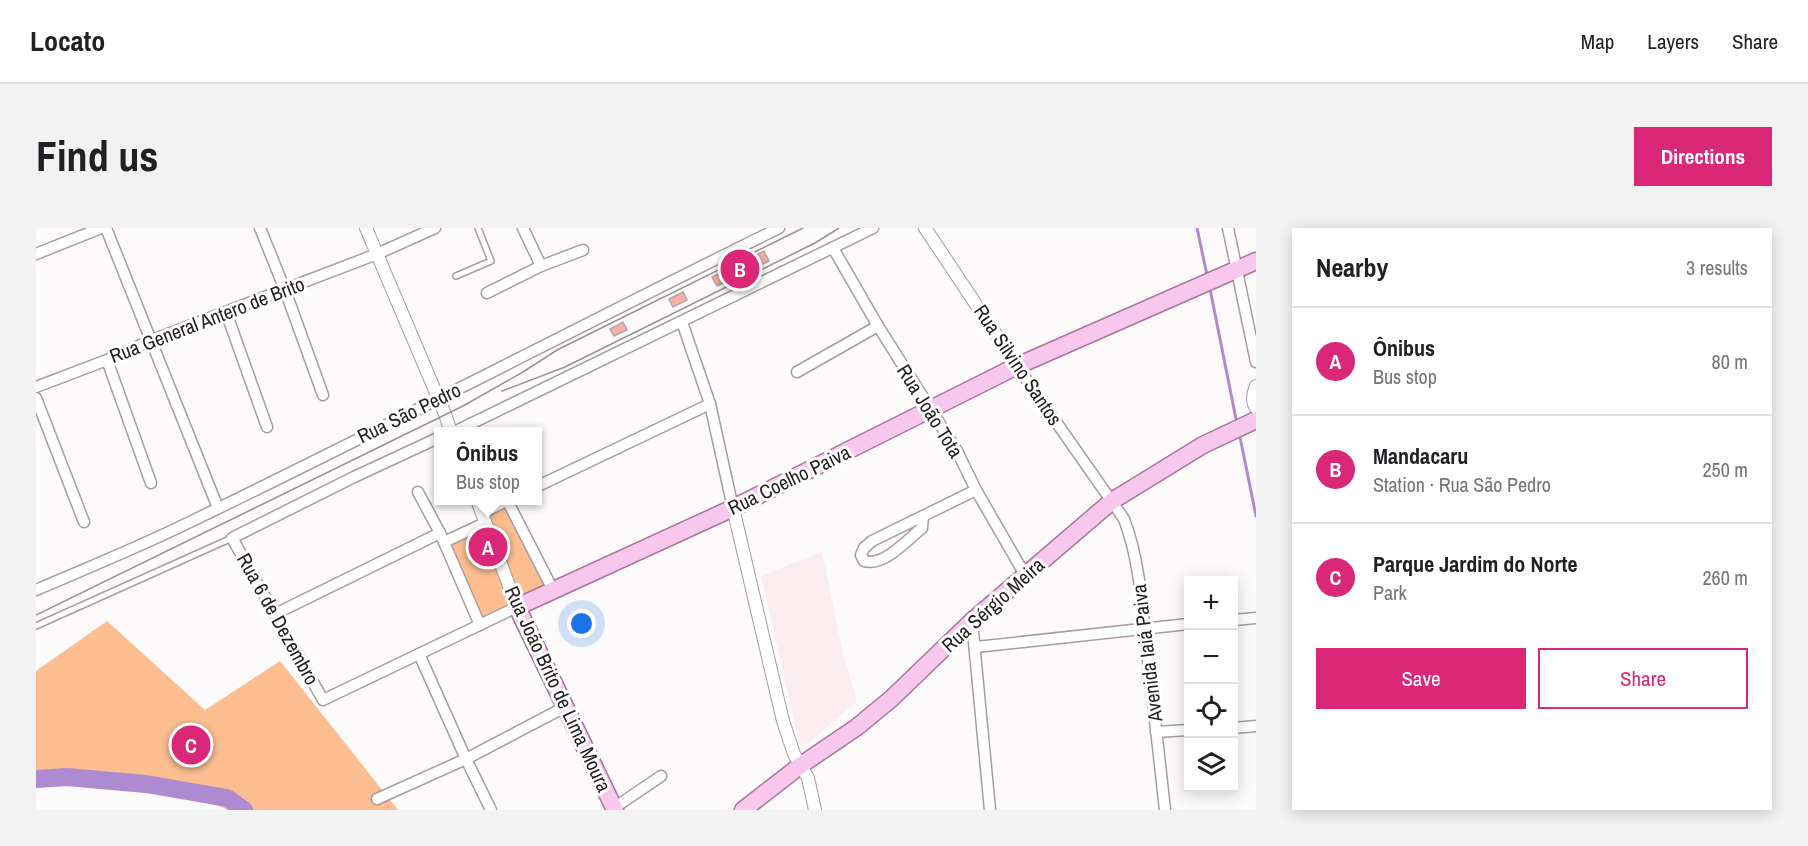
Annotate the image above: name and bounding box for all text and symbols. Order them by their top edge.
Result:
text: Locato [30,22,105,60]
text: Map [1581,27,1614,56]
text: Layers [1647,27,1699,56]
text: Share [1732,27,1778,56]
button: Directions [1634,127,1772,186]
text: Find us [36,128,158,184]
pin: B [720,246,760,291]
text: Nearby [1316,250,1388,285]
text: 3 results [1686,254,1748,281]
street label: Rua General Antero de Brito [105,270,308,369]
street label: Rua Silvino Santos [968,299,1069,430]
text: Ônibus [1373,333,1435,363]
text: A [1330,348,1341,375]
text: 80 m [1712,348,1748,375]
street label: Rua João Tota [891,359,970,463]
text: Bus stop [1373,363,1437,390]
street label: Rua São Pedro [352,376,465,449]
popup [434,427,542,505]
text: Ônibus [456,438,518,468]
street label: Rua Coelho Paiva [723,438,855,521]
text: Mandacaru [1373,441,1468,471]
text: B [1330,456,1341,483]
text: 250 m [1702,456,1748,483]
text: Bus stop [456,468,520,495]
text: Station · Rua São Pedro [1373,471,1551,498]
pin: A [468,524,508,570]
street label: Rua 6 de Dezembro [231,548,326,689]
text: Parque Jardim do Norte [1373,549,1578,579]
street label: Rua Sérgio Meira [936,551,1050,658]
text: C [1330,564,1341,591]
text: 260 m [1702,564,1748,591]
map controls [1184,576,1238,792]
button: + [1184,576,1238,630]
text: Park [1373,579,1407,606]
street label: Rua João Brito de Lima Moura [499,581,618,796]
street label: Avenida Iaiá Paiva [1125,583,1168,724]
your location [567,609,596,638]
button: − [1184,630,1238,684]
button: Save [1316,648,1526,709]
button: Share [1538,648,1748,709]
button: locate [1184,684,1238,738]
pin: C [172,722,210,768]
button: layers [1184,738,1238,792]

